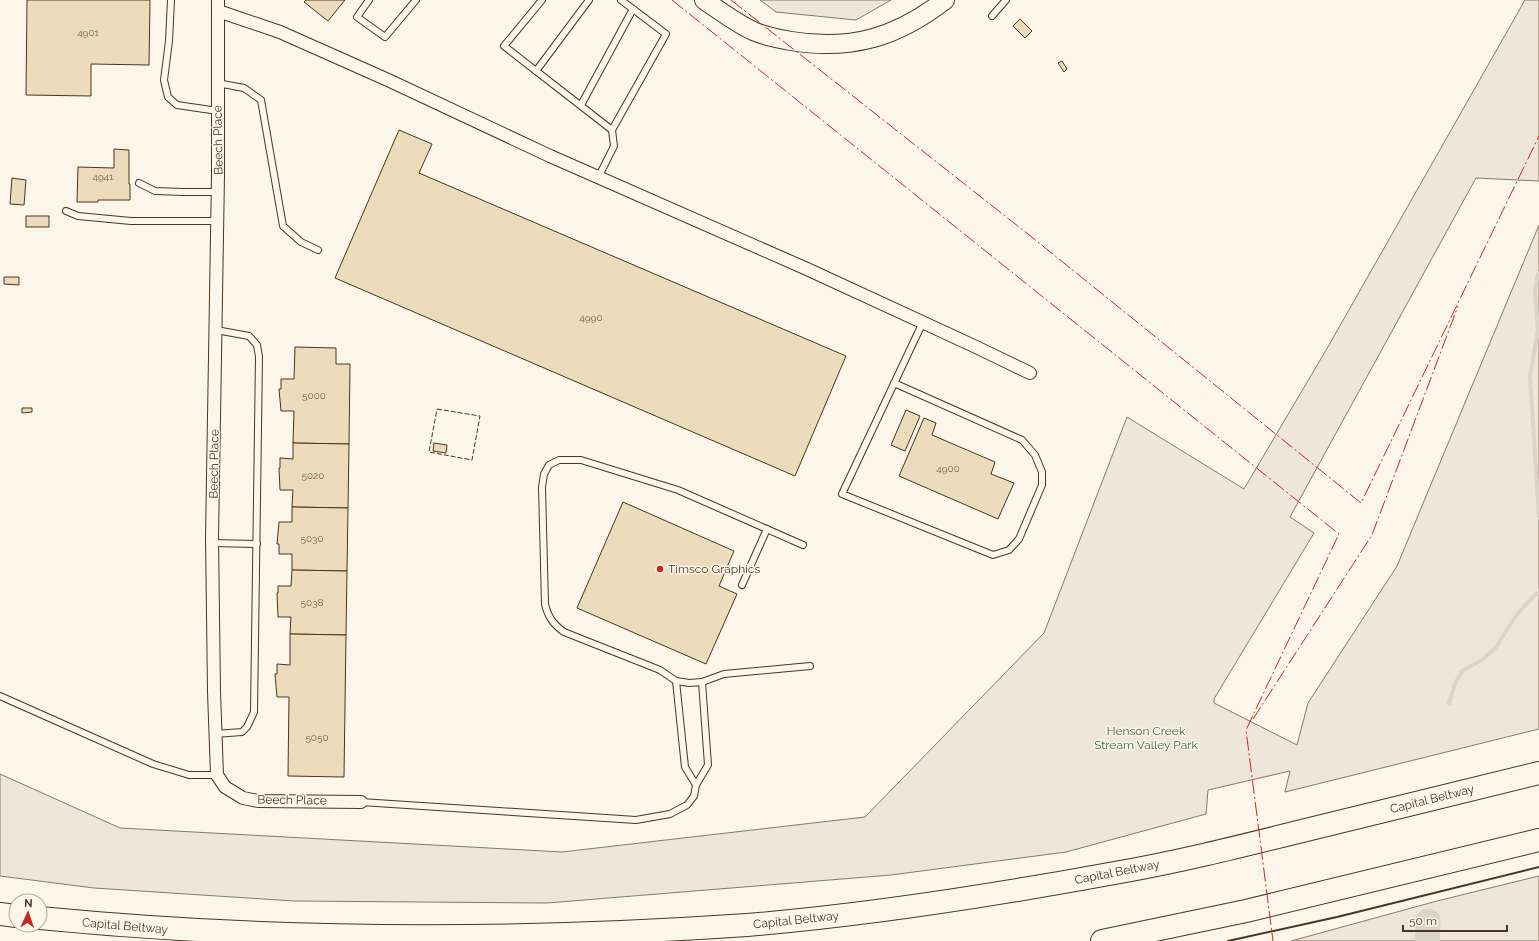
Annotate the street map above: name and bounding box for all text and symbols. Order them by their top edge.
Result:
house number: 4901 [77,27,100,38]
street label: Beech Place [210,105,226,175]
house number: 4941 [92,171,114,182]
house number: 4990 [579,312,603,323]
house number: 5000 [302,390,326,401]
street label: Beech Place [206,429,222,499]
house number: 4900 [936,463,960,474]
house number: 5020 [302,470,324,481]
house number: 5030 [300,533,324,544]
place label: Timsco Graphics [668,562,760,576]
marker: Timsco Graphics [655,564,665,574]
house number: 5038 [301,597,323,608]
park label: Henson Creek Stream Valley Park [1094,724,1198,752]
house number: 5050 [305,732,329,743]
street label: Capital Beltway [1389,782,1476,816]
street label: Beech Place [257,792,327,808]
street label: Capital Beltway [1073,857,1161,887]
north arrow [8,893,48,933]
text: N [24,897,33,910]
scale bar [1403,907,1507,933]
street label: Capital Beltway [752,908,840,931]
text: 50 m [1409,914,1437,928]
street label: Capital Beltway [82,915,169,937]

